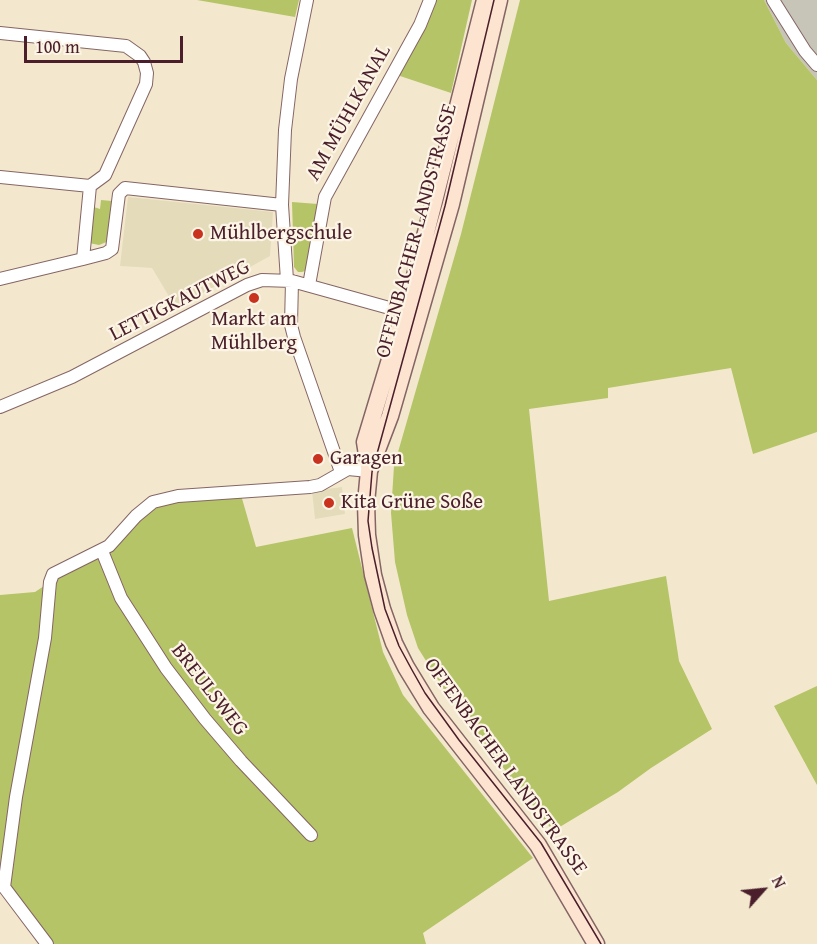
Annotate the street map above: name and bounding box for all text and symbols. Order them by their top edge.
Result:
scale bar [27,24,186,62]
text: 100 m [35,33,80,60]
street label: AM MÜHLKANAL [301,41,397,185]
street label: OFFENBACHER LANDSTRASSE [371,101,463,361]
place label: Mühlbergschule [210,221,352,247]
marker: Mühlbergschule [191,227,205,241]
street label: LETTIGKAUTWEG [106,255,254,347]
marker: Markt am Mühlberg [247,291,261,305]
place label: Markt am Mühlberg [211,307,297,357]
place label: Garagen [330,446,403,472]
marker: Garagen [311,452,325,466]
place label: Kita Grüne Soße [341,490,483,516]
marker: Kita Grüne Soße [322,496,336,510]
street label: BREULSWEG [165,639,253,741]
street label: OFFENBACHER LANDSTRASSE [418,654,592,880]
north arrow [733,860,793,920]
text: N [766,872,792,892]

